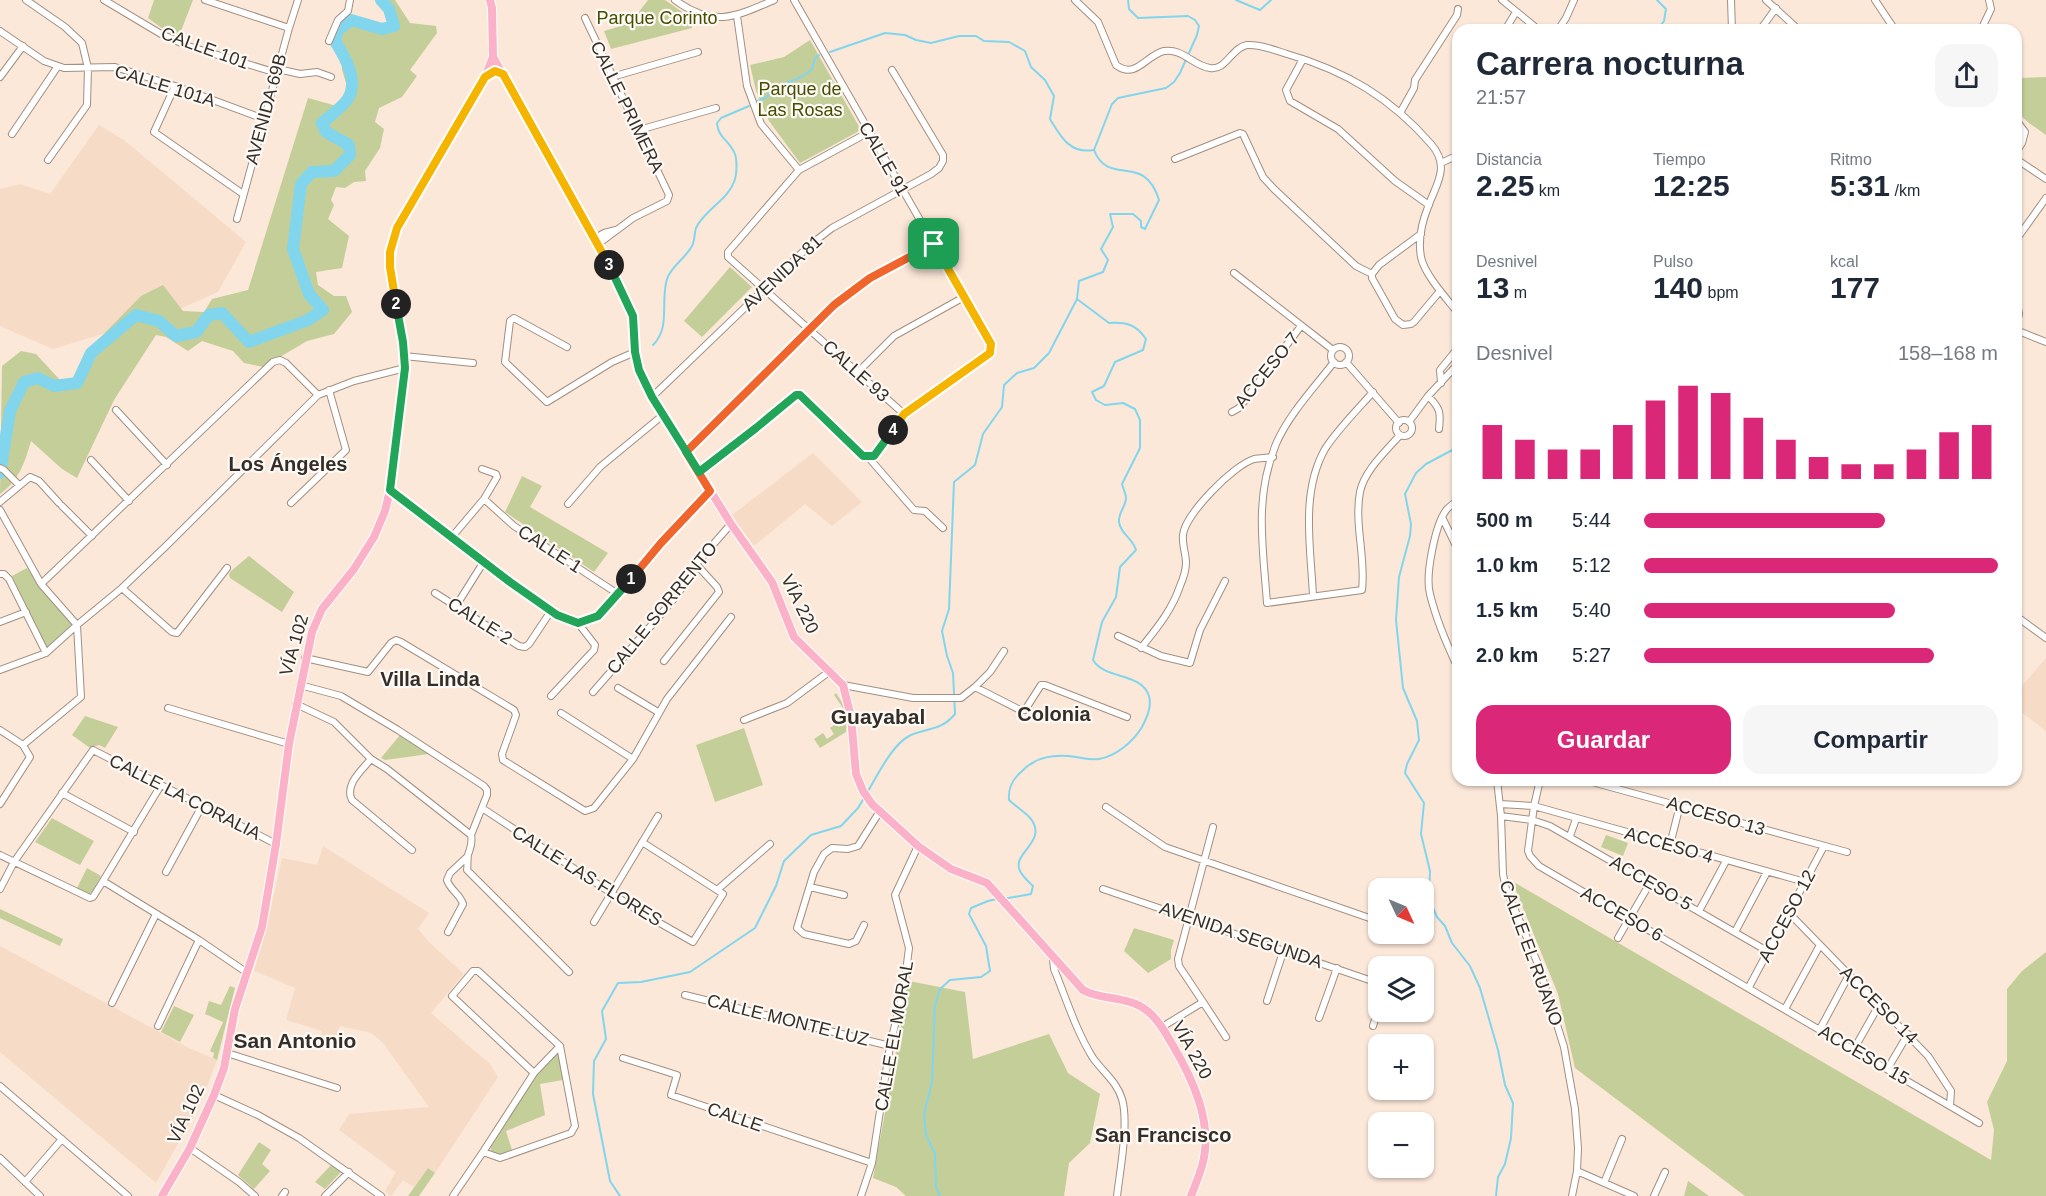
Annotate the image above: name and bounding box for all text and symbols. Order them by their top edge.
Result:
park label: Parque Corinto [596,8,718,28]
street label: CALLE 101 [158,23,252,73]
street label: CALLE PRIMERA [586,38,668,176]
button: share [1935,44,1998,107]
text: Carrera nocturna [1476,45,1744,82]
street label: AVENIDA 69B [242,51,290,167]
street label: CALLE 101A [112,61,218,111]
park label: Parque de Las Rosas [757,79,843,120]
text: 21:57 [1476,86,1526,108]
street label: CALLE 91 [855,118,913,200]
text: Distancia [1476,151,1542,168]
text: Tiempo [1653,151,1706,168]
text: Ritmo [1830,151,1872,168]
text: 2.25 [1476,169,1534,202]
text: 12:25 [1653,169,1730,202]
text: 5:31 [1830,169,1890,202]
text: km [1534,182,1560,199]
text: /km [1890,182,1920,199]
pin [908,218,959,269]
icon: arrive [917,227,950,260]
street label: AVENIDA 81 [738,231,826,315]
pin: 3 [594,250,624,280]
text: Desnivel [1476,253,1537,270]
text: Pulso [1653,253,1693,270]
text: kcal [1830,253,1858,270]
text: 3 [605,256,613,273]
text: 13 [1476,271,1509,304]
text: 140 [1653,271,1703,304]
text: 177 [1830,271,1880,304]
text: m [1509,284,1527,301]
text: bpm [1703,284,1739,301]
pin: 2 [381,289,411,319]
text: 2 [392,295,400,312]
street label: ACCESO 7 [1231,328,1303,412]
street label: CALLE 93 [819,336,893,406]
text: Desnivel [1476,342,1553,364]
text: 158–168 m [1898,342,1998,364]
pin: 4 [878,415,908,445]
text: 4 [889,421,897,438]
district label: Los Ángeles [229,453,347,475]
text: 500 m [1476,509,1533,531]
text: 5:44 [1572,509,1611,531]
street label: CALLE 1 [514,521,586,577]
street label: CALLE SORRENTO [603,538,721,678]
text: 1.0 km [1476,554,1538,576]
text: 5:12 [1572,554,1611,576]
pin: 1 [616,564,646,594]
text: 1 [627,570,635,587]
street label: VÍA 220 [777,571,823,637]
street label: CALLE 2 [444,593,516,649]
text: 1.5 km [1476,599,1538,621]
text: 5:40 [1572,599,1611,621]
street label: VÍA 102 [276,612,312,678]
text: 2.0 km [1476,644,1538,666]
text: 5:27 [1572,644,1611,666]
district label: Villa Linda [380,668,481,690]
district label: Colonia [1017,703,1092,725]
district label: Guayabal [831,705,925,728]
button: Guardar [1476,705,1731,774]
button: Compartir [1743,705,1998,774]
street label: CALLE LA CORALIA [106,750,264,844]
street label: ACCESO 13 [1665,792,1767,840]
street label: CALLE LAS FLORES [508,822,666,930]
street label: ACCESO 4 [1622,823,1716,867]
street label: ACCESO 5 [1607,852,1695,914]
street label: ACCESO 12 [1754,867,1820,965]
north arrow [1368,878,1434,944]
map controls [1368,878,1434,1178]
street label: CALLE EL RUANO [1495,878,1567,1028]
street label: ACCESO 6 [1578,883,1666,945]
street label: AVENIDA SEGUNDA [1157,898,1325,972]
button: layers [1368,956,1434,1022]
street label: CALLE EL MORAL [871,959,917,1113]
street label: ACCESO 14 [1836,962,1922,1048]
street label: CALLE MONTE LUZ [705,990,871,1050]
street label: VÍA 220 [1168,1018,1216,1082]
street label: ACCESO 15 [1815,1021,1913,1089]
district label: San Antonio [234,1029,356,1052]
button: + [1368,1034,1434,1100]
street label: VÍA 102 [164,1081,208,1147]
street label: CALLE [705,1098,765,1136]
button: − [1368,1112,1434,1178]
district label: San Francisco [1095,1124,1231,1146]

